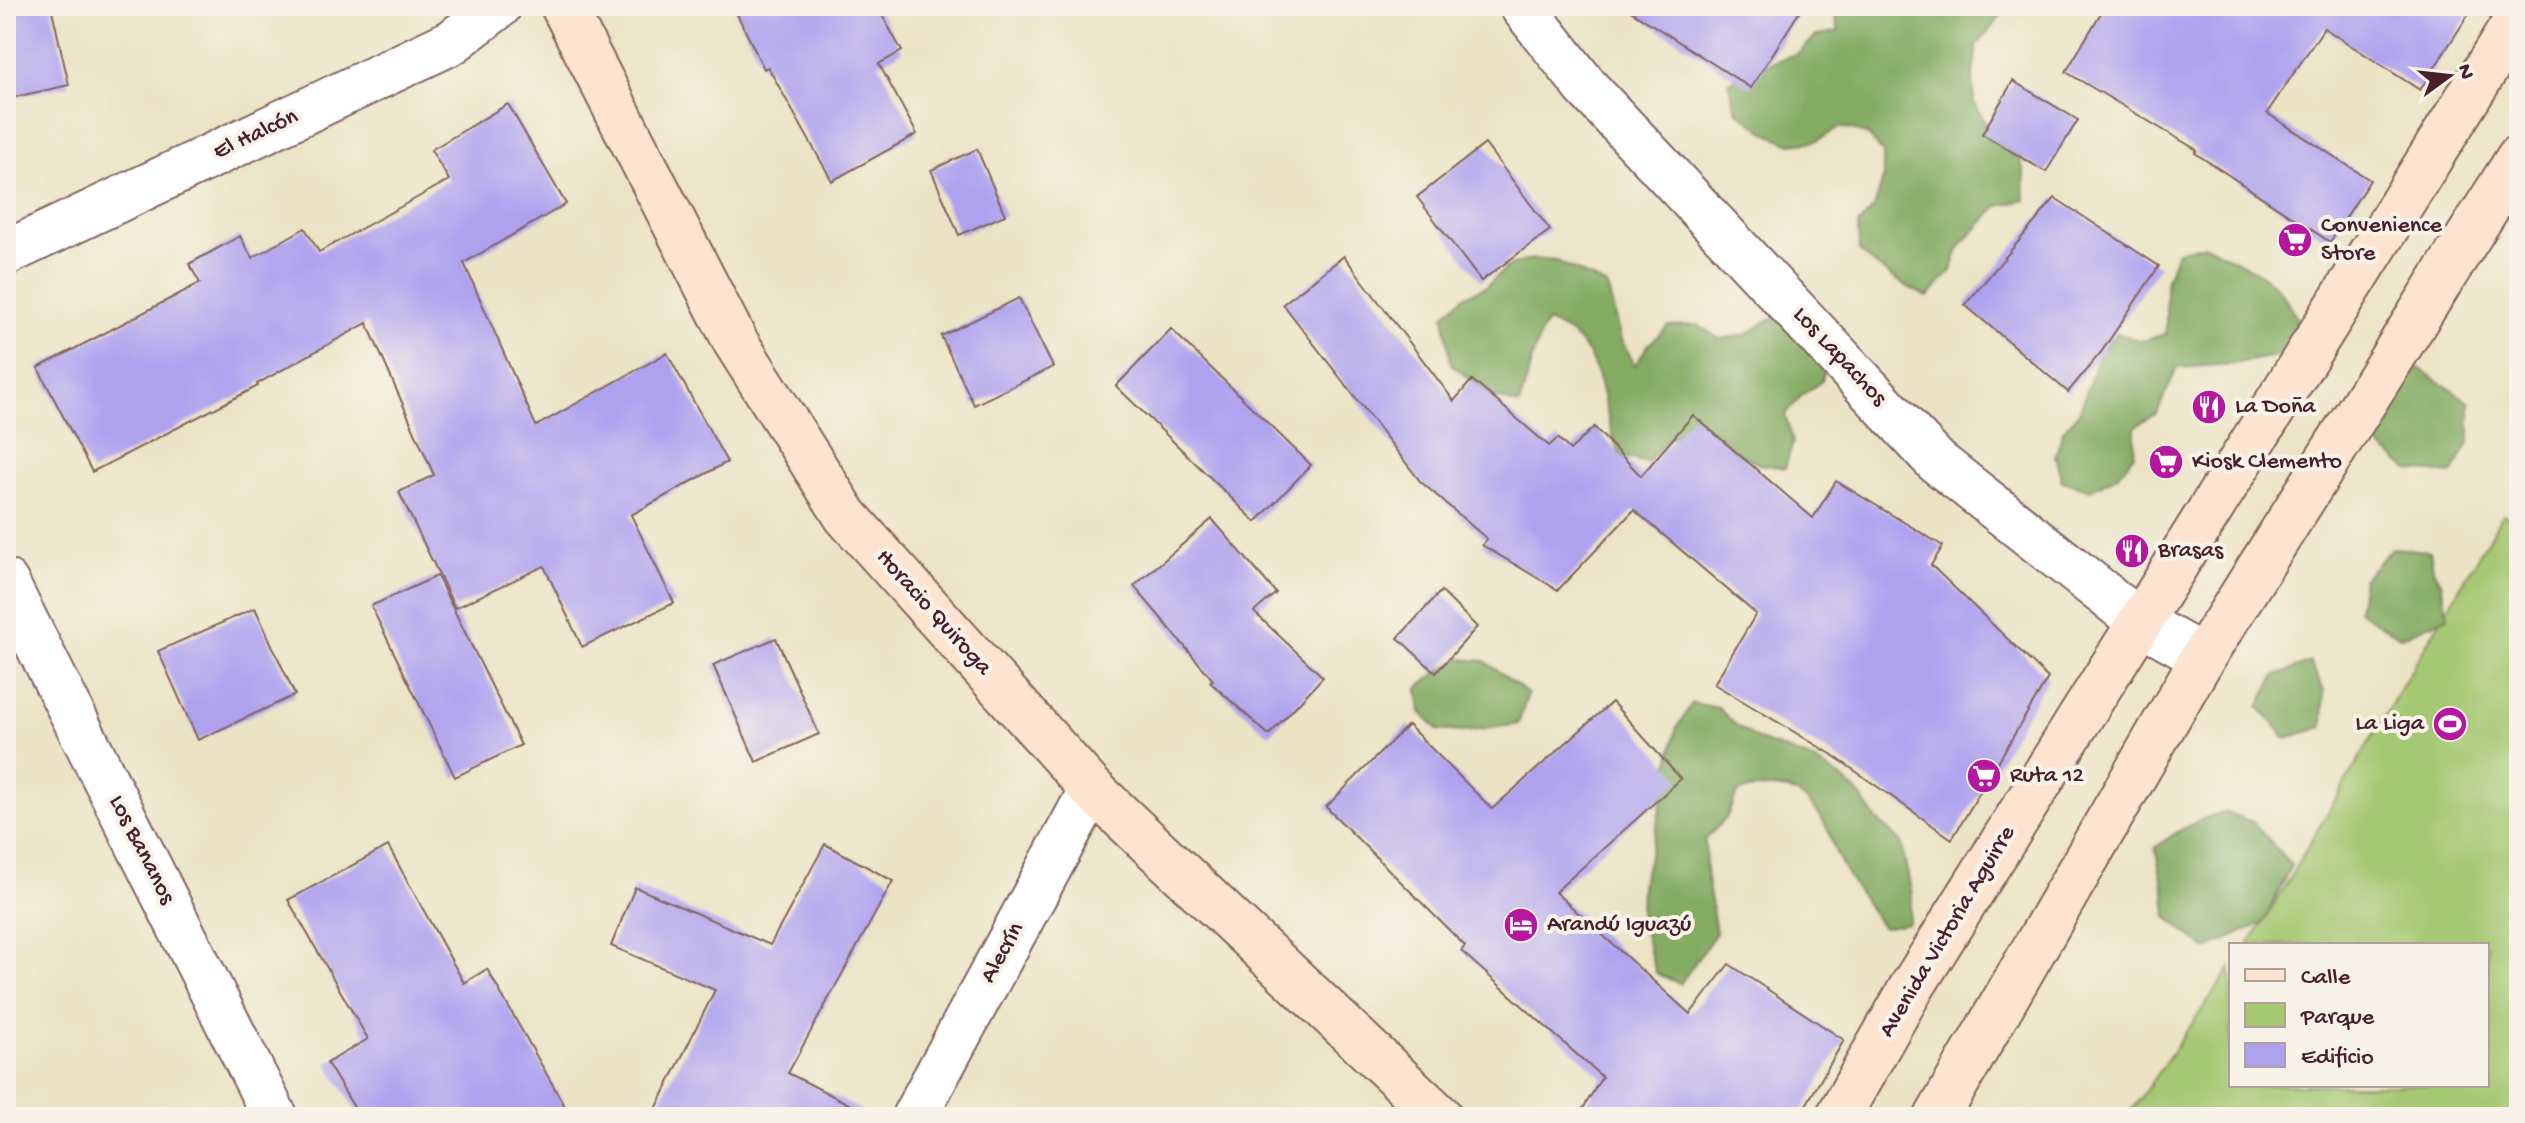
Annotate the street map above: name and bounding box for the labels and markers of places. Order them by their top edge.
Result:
place label: Convenience Store [2321,212,2442,269]
supermarket icon: Convenience Store [2276,221,2314,259]
restaurant icon: La Doña [2190,388,2228,426]
place label: La Doña [2235,393,2316,422]
supermarket icon: Kiosk Clemento [2147,443,2185,481]
place label: Kiosk Clemento [2192,448,2342,477]
restaurant icon: Brasas [2113,532,2151,570]
place label: Brasas [2157,537,2224,566]
sports icon: La Liga [2431,705,2469,743]
place label: La Liga [2355,710,2425,739]
supermarket icon: Ruta 12 [1965,757,2003,795]
place label: Ruta 12 [2010,762,2084,791]
hotel icon: Arandú Iguazú [1502,906,1540,944]
place label: Arandú Iguazú [1547,911,1691,940]

